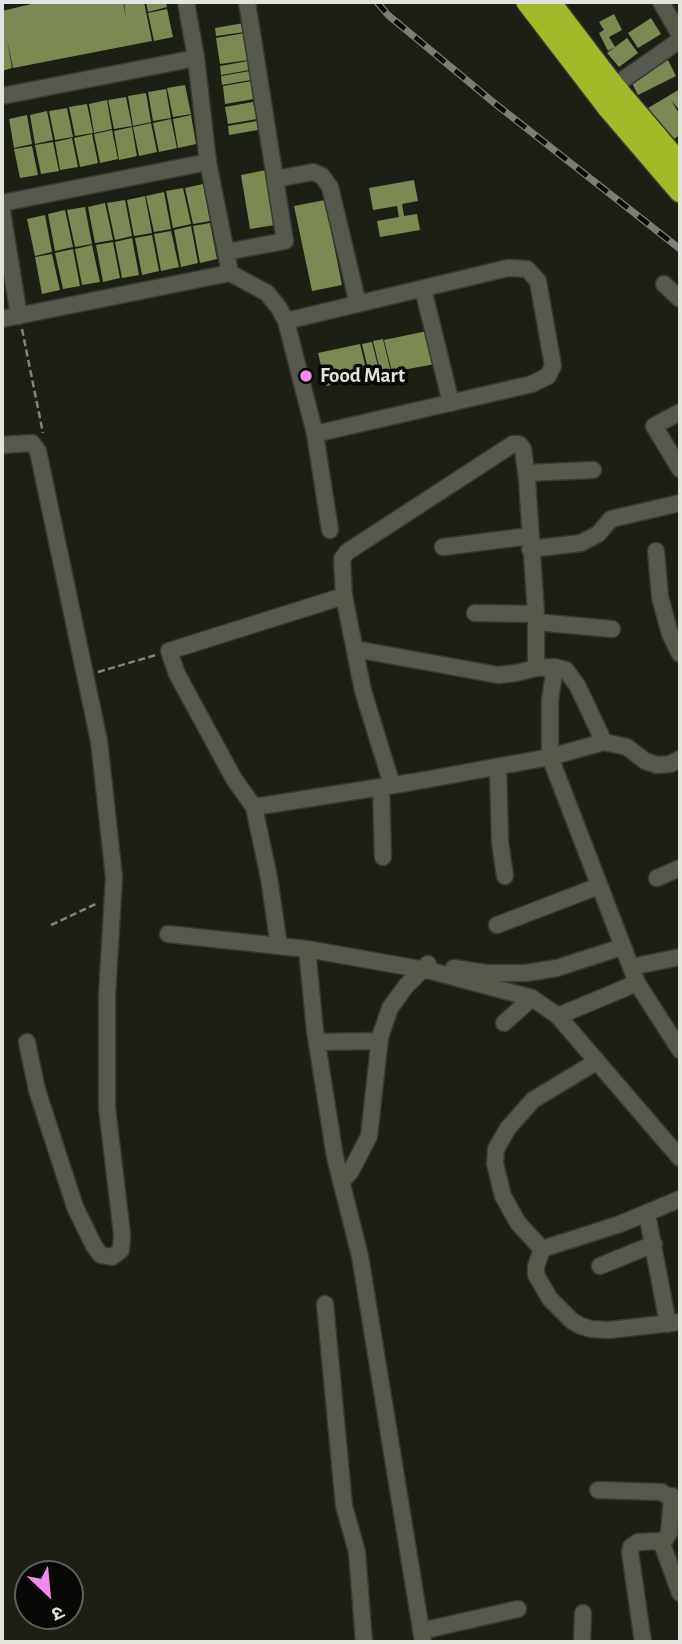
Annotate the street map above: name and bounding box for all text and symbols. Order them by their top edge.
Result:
place label: Food Mart [320,363,405,389]
marker: Food Mart [298,368,314,384]
north arrow [14,1560,84,1630]
text: उ [48,1602,67,1624]

